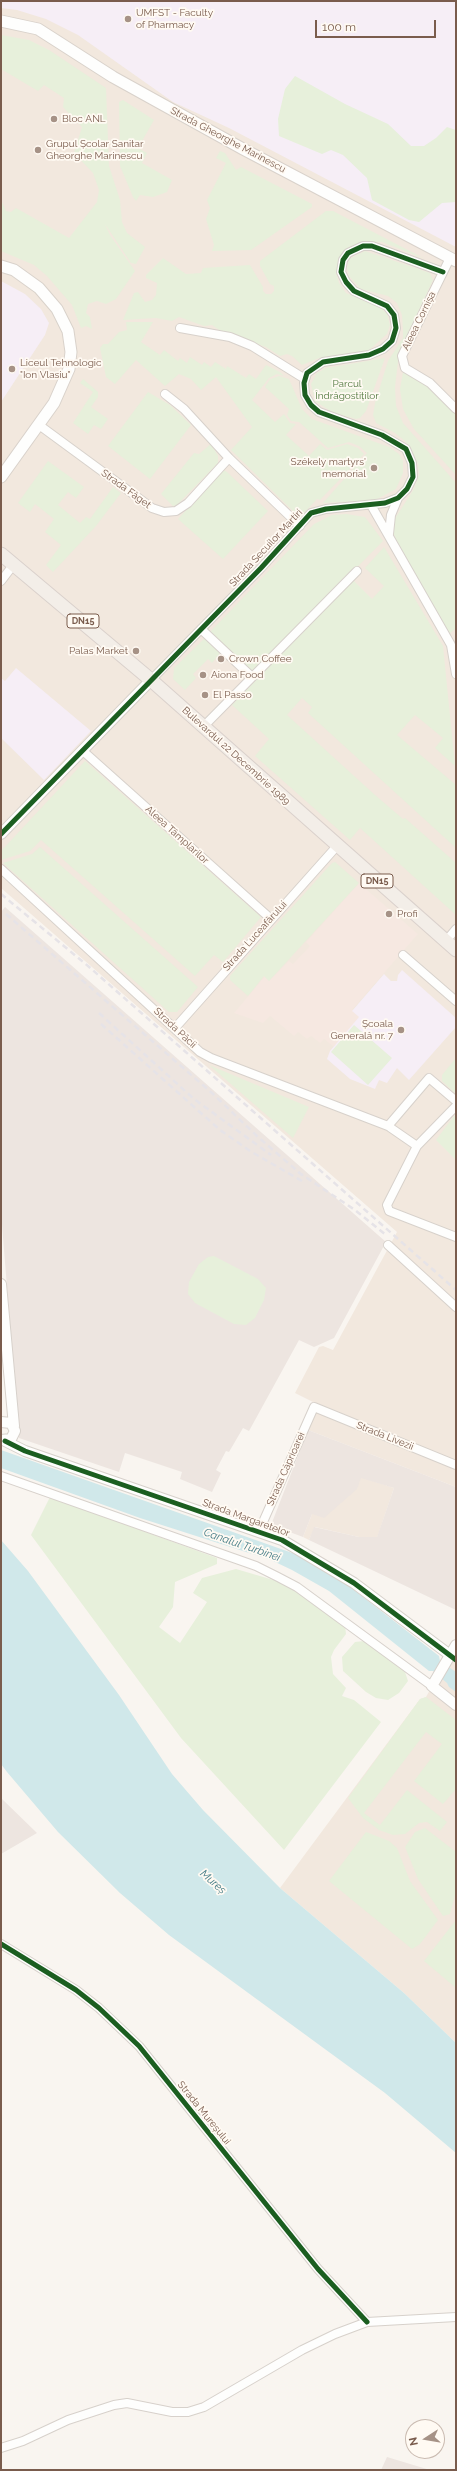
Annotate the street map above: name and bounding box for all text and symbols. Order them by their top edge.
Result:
place label: UMFST - Faculty of Pharmacy [136,7,213,30]
scale bar [317,12,438,38]
marker: UMFST - Faculty of Pharmacy [123,14,133,24]
text: 100 m [322,20,356,34]
street label: Strada Gheorghe Marinescu [168,104,288,176]
place label: Bloc ANL [62,113,106,125]
marker: Bloc ANL [49,114,59,124]
place label: Grupul Școlar Sanitar Gheorghe Marinescu [46,138,144,162]
marker: Grupul Școlar Sanitar Gheorghe Marinescu [33,145,43,155]
street label: Aleea Cornișa [400,290,438,352]
place label: Liceul Tehnologic "Ion Vlasiu" [20,357,102,380]
marker: Liceul Tehnologic "Ion Vlasiu" [7,364,17,374]
park label: Parcul Îndrăgostiților [315,378,379,402]
place label: Székely martyrs' memorial [291,456,366,480]
marker: Székely martyrs' memorial [369,463,379,473]
street label: Strada Făget [99,467,153,511]
street label: Strada Secuilor Martiri [227,507,305,589]
road number: DN15 [67,614,99,628]
place label: Palas Market [69,645,128,657]
marker: Palas Market [131,646,141,656]
place label: Crown Coffee [229,653,292,665]
marker: Crown Coffee [216,654,226,664]
place label: Aiona Food [211,669,263,681]
marker: Aiona Food [198,670,208,680]
place label: El Passo [213,689,252,701]
marker: El Passo [200,690,210,700]
street label: Bulevardul 22 Decembrie 1989 [180,704,292,808]
street label: Aleea Tâmplarilor [143,803,211,867]
road number: DN15 [361,874,393,888]
street label: Strada Luceafărului [220,899,290,973]
place label: Profi [397,908,417,920]
marker: Profi [384,909,394,919]
street label: Strada Păcii [151,1005,199,1051]
place label: Școala Generală nr. 7 [330,1018,393,1042]
marker: Școala Generală nr. 7 [396,1025,406,1035]
street label: Strada Livezii [355,1419,415,1453]
street label: Strada Căprioarei [264,1430,308,1508]
street label: Strada Margaretelor [201,1497,291,1539]
water label: Canalul Turbinei [202,1526,282,1564]
water label: Mureș [197,1867,229,1897]
street label: Strada Mureșului [175,2079,233,2147]
north arrow [405,2419,445,2459]
text: N [407,2436,421,2447]

